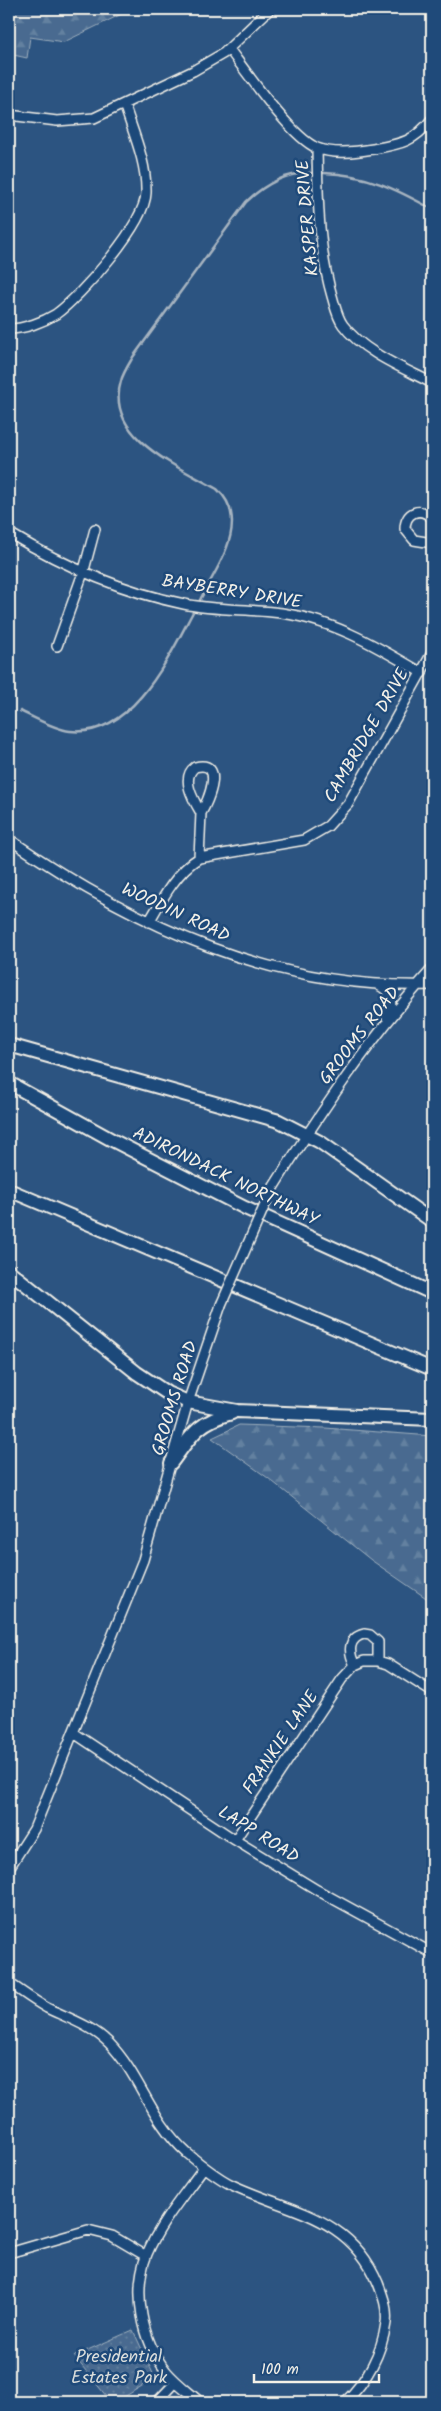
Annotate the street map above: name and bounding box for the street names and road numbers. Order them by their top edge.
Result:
street label: KASPER DRIVE [289,158,328,277]
street label: BAYBERRY DRIVE [160,567,304,618]
street label: CAMBRIDGE DRIVE [317,662,418,809]
street label: WOODIN ROAD [116,876,235,951]
street label: GROOMS ROAD [312,980,408,1092]
street label: ADIRONDACK NORTHWAY [127,1120,324,1235]
street label: GROOMS ROAD [144,1337,207,1459]
street label: FRANKIE LANE [236,1684,327,1801]
street label: LAPP ROAD [212,1799,305,1872]

